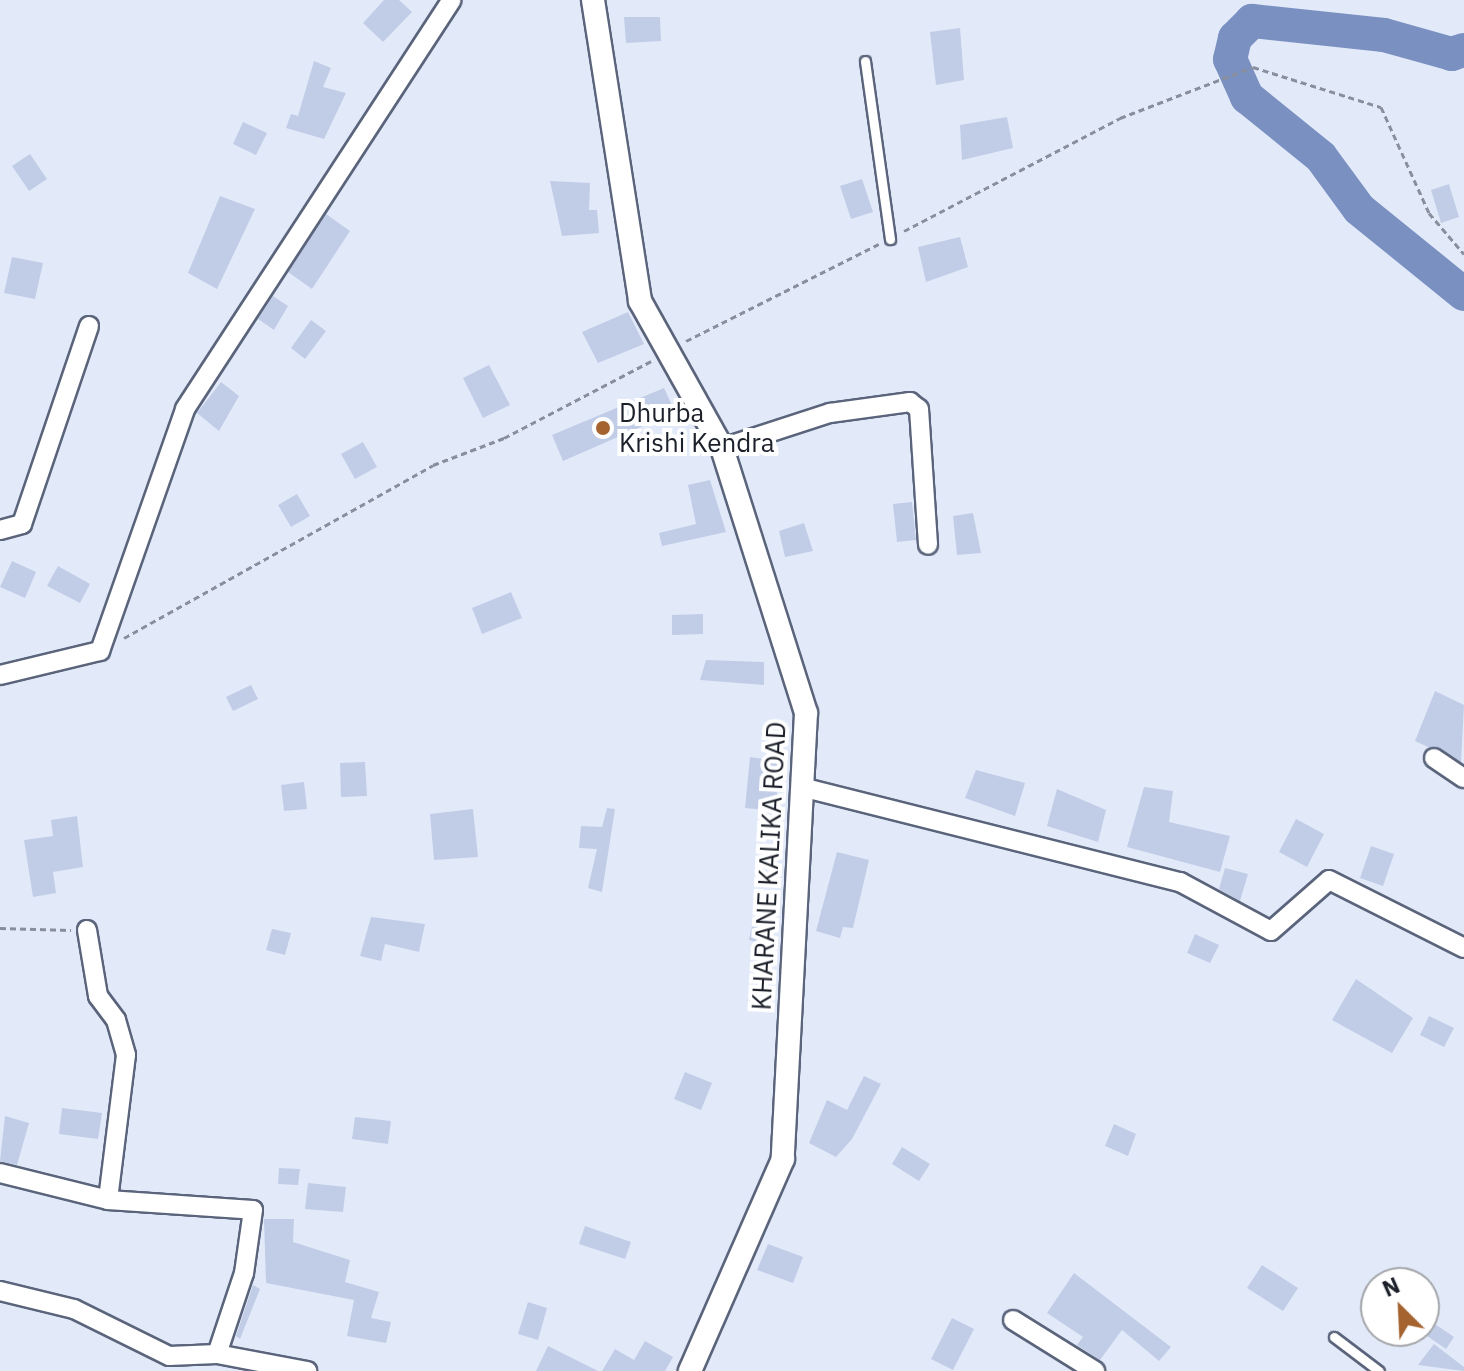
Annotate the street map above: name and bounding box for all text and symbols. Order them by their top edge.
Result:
place label: Dhurba Krishi Kendra [619,397,775,458]
marker: Dhurba Krishi Kendra [594,419,612,437]
street label: KHARANE KALIKA ROAD [746,721,792,1011]
north arrow [1360,1267,1440,1347]
text: N [1378,1270,1404,1303]

